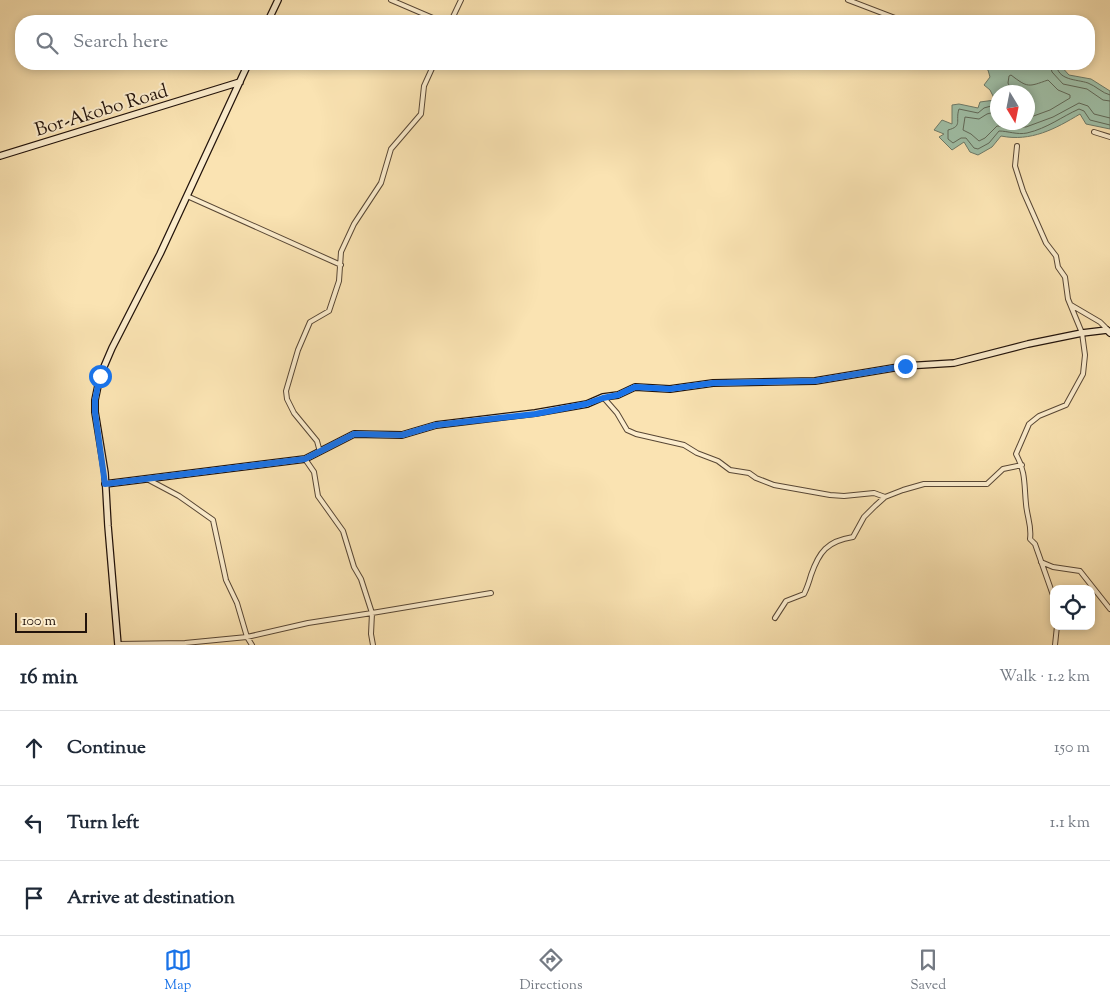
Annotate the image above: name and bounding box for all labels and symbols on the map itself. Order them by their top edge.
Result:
street label: Bor-Akobo Road [32,78,172,145]
north arrow [990,85,1035,130]
route end [894,355,917,378]
route start [89,365,112,388]
scale bar [15,610,88,633]

